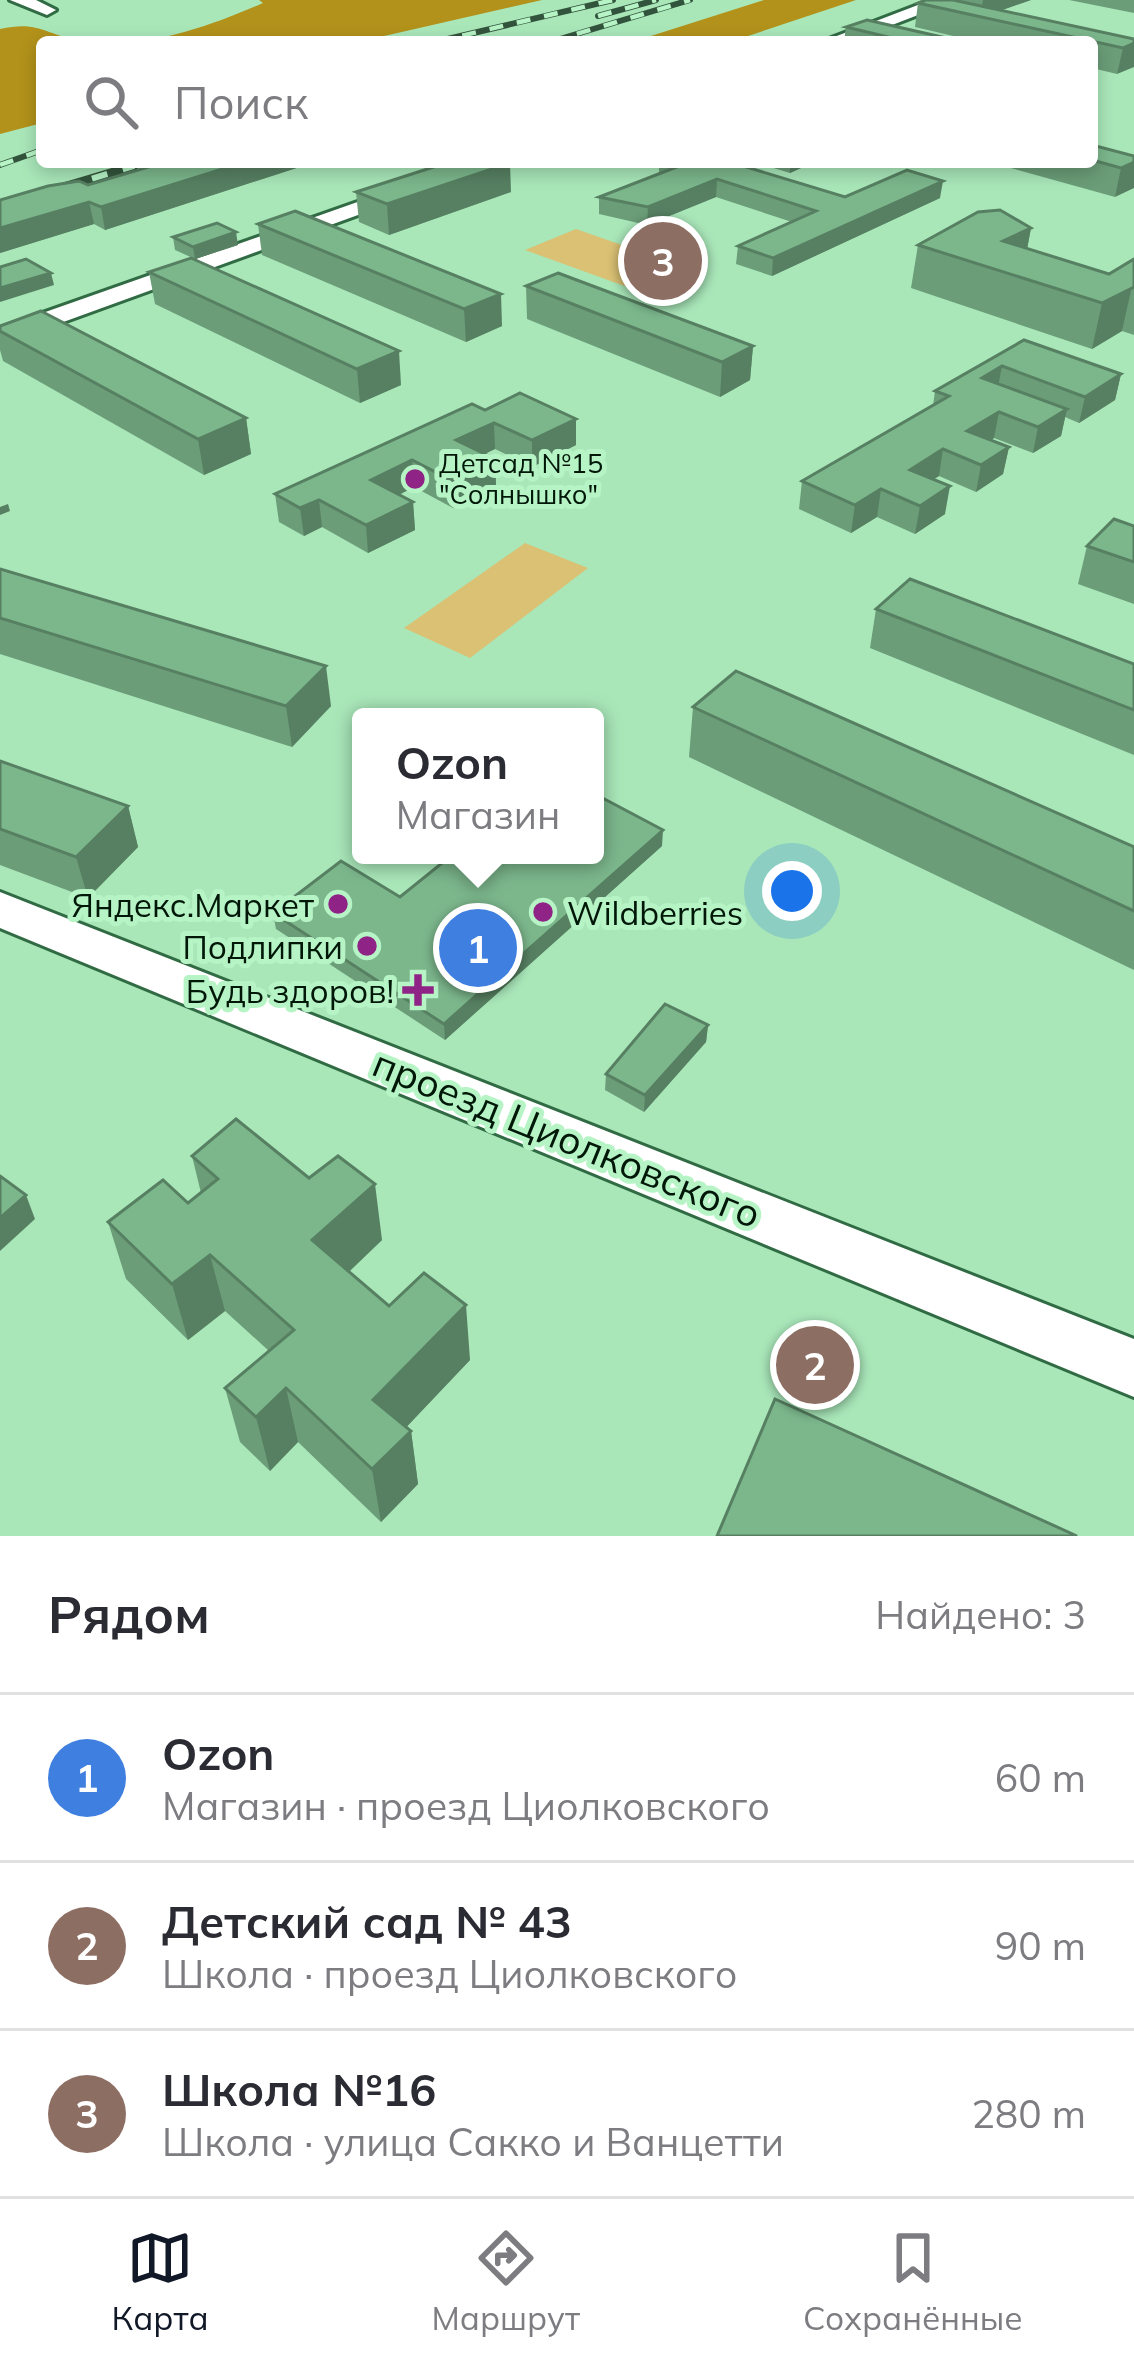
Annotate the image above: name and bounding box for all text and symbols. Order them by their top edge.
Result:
search box [36,36,1098,168]
icon: search [78,69,144,135]
text: Поиск [174,74,308,130]
pin: 3 [624,216,702,306]
place label: Детсад №15 "Солнышко" [439,446,603,511]
marker: Детсад №15 "Солнышко" [402,466,428,492]
popup [352,708,604,864]
text: Ozon [396,734,508,790]
text: Магазин [396,790,560,839]
your location [762,861,822,921]
place label: Яндекс.Маркет [71,884,314,925]
marker: Яндекс.Маркет [325,891,351,917]
place label: Wildberries [567,892,743,933]
marker: Wildberries [530,899,556,925]
pin: 1 [439,903,517,993]
place label: Подлипки [182,926,343,967]
marker: Подлипки [354,933,380,959]
place label: Будь здоров! [186,970,394,1011]
marker: Будь здоров! [405,977,431,1003]
street label: проезд Циолковского [366,1038,768,1238]
pin: 2 [776,1320,854,1410]
text: Рядом [48,1582,210,1646]
text: Найдено: 3 [875,1590,1086,1639]
text: Ozon [162,1725,274,1781]
text: 1 [75,1753,99,1802]
text: 60 m [995,1753,1086,1802]
text: Магазин · проезд Циолковского [162,1781,770,1830]
text: Детский сад № 43 [162,1893,572,1949]
text: 2 [75,1921,99,1970]
text: 90 m [995,1921,1086,1970]
text: Школа · проезд Циолковского [162,1949,737,1998]
text: Школа №16 [162,2061,436,2117]
text: 3 [75,2089,99,2138]
text: 280 m [971,2089,1086,2138]
text: Школа · улица Сакко и Ванцетти [162,2117,784,2166]
tab: Карта [111,2225,209,2338]
tab: Маршрут [432,2225,580,2338]
tab: Сохранённые [803,2225,1023,2338]

